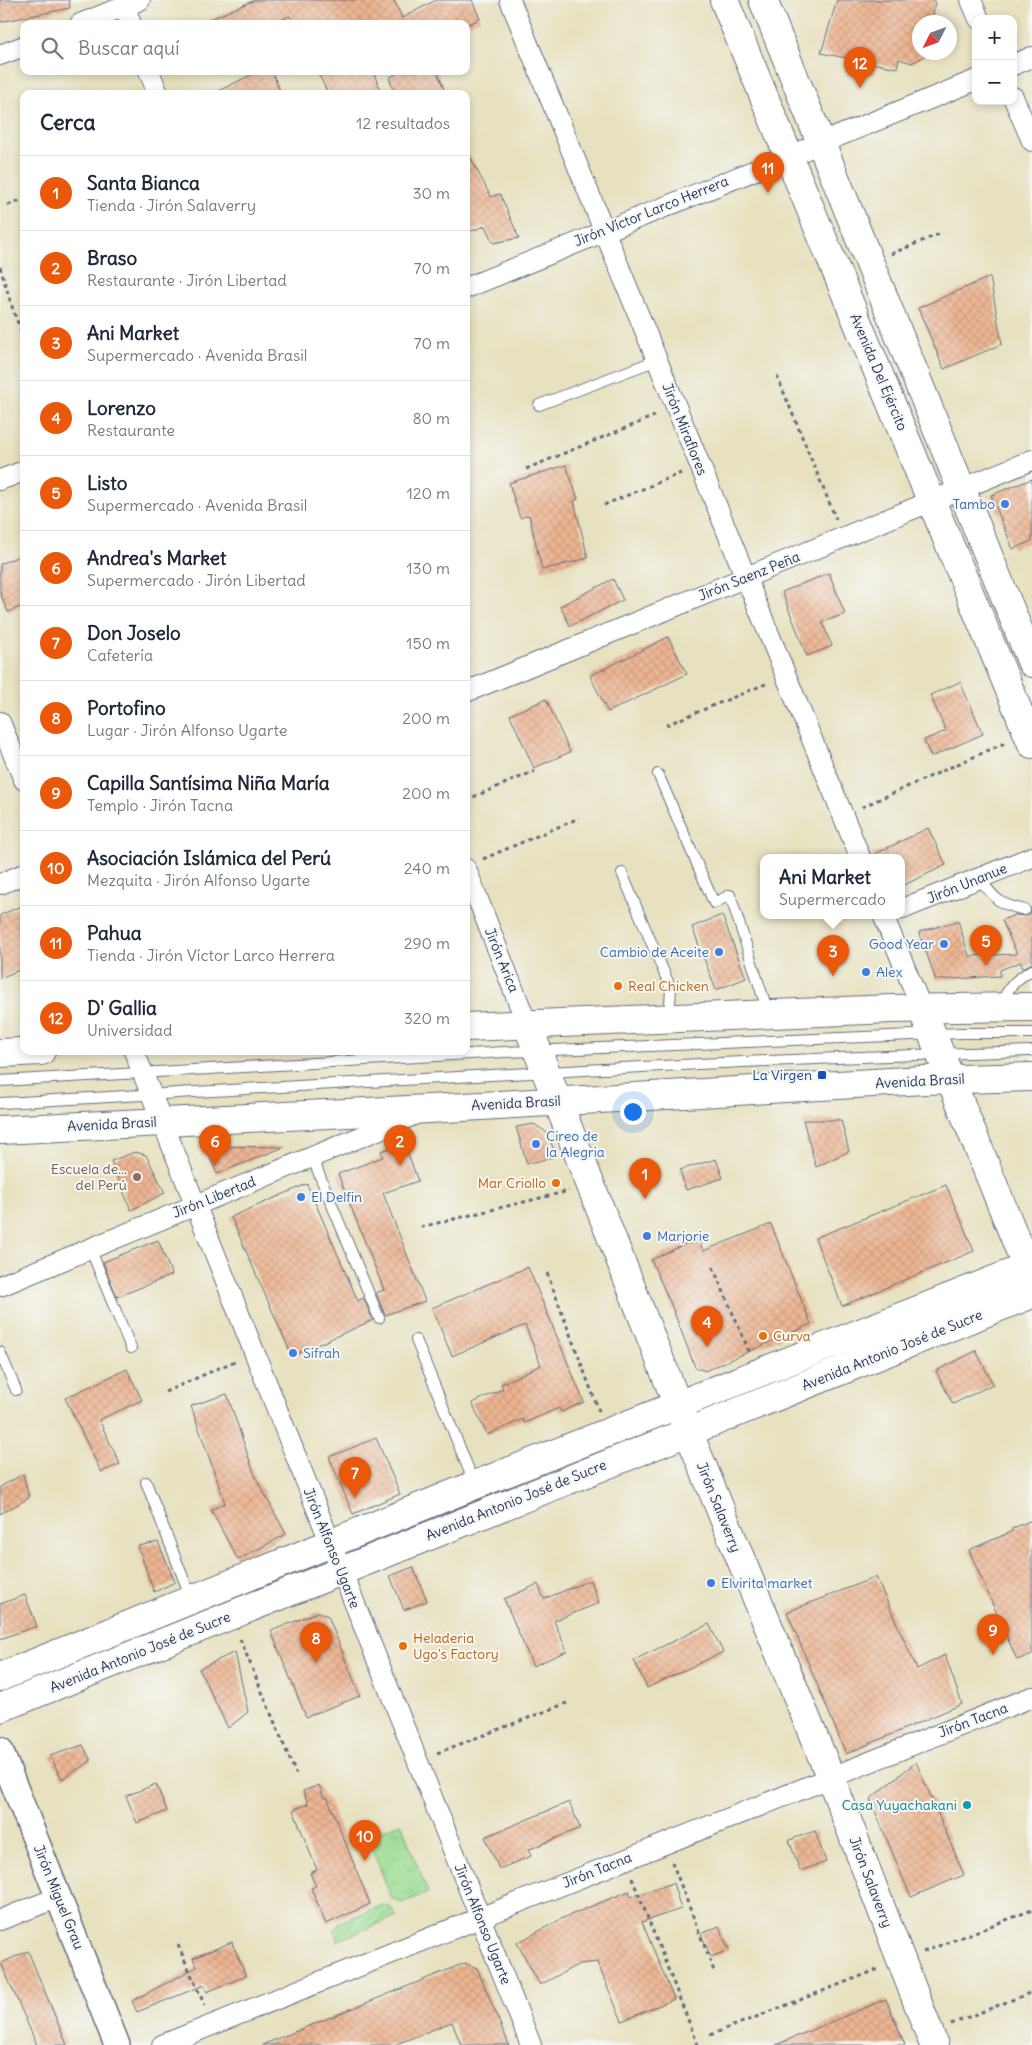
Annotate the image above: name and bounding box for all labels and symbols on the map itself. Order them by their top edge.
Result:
north arrow [912,15,957,60]
pin: 12 [844,47,876,88]
pin: 11 [752,152,784,193]
street label: Jirón Víctor Larco Herrera [571,172,731,250]
street label: Avenida Del Ejército [846,311,912,433]
street label: Jirón Miraflores [658,380,712,478]
place label: Tambo [953,495,995,513]
marker: Tambo [999,498,1011,510]
street label: Jirón Saenz Peña [695,547,803,605]
street label: Jirón Unanue [924,859,1010,907]
street label: Jirón Arica [481,925,523,995]
pin: 5 [970,925,1002,966]
pin: 3 [817,935,849,976]
place label: Good Year [869,935,934,953]
marker: Good Year [938,938,950,950]
place label: Cambio de Aceite [600,943,709,961]
marker: Cambio de Aceite [713,946,725,958]
place label: Alex [876,963,903,981]
marker: Alex [860,966,872,978]
place label: Real Chicken [628,977,709,995]
marker: Real Chicken [612,980,624,992]
place label: La Virgen [752,1066,812,1084]
marker: La Virgen [816,1069,828,1081]
street label: Avenida Brasil [875,1070,965,1092]
street label: Avenida Brasil [471,1092,561,1114]
your location [620,1099,646,1125]
street label: Avenida Brasil [67,1113,157,1135]
pin: 6 [199,1125,231,1166]
pin: 2 [384,1125,416,1166]
place label: Cireo de la Alegria [546,1127,605,1161]
marker: Cireo de la Alegria [530,1138,542,1150]
pin: 1 [629,1158,661,1199]
place label: Escuela de... del Perú [51,1160,127,1194]
marker: Escuela de... del Perú [131,1171,143,1183]
street label: Jirón Libertad [170,1172,258,1222]
place label: Mar Criollo [478,1174,546,1192]
marker: Mar Criollo [550,1177,562,1189]
place label: El Delfin [311,1188,362,1206]
marker: El Delfin [295,1191,307,1203]
place label: Marjorie [657,1227,709,1245]
marker: Marjorie [641,1230,653,1242]
street label: Avenida Antonio José de Sucre [799,1305,985,1395]
pin: 4 [691,1306,723,1347]
place label: Curva [773,1327,811,1345]
marker: Curva [757,1330,769,1342]
place label: Sifrah [303,1344,340,1362]
marker: Sifrah [287,1347,299,1359]
street label: Avenida Antonio José de Sucre [423,1455,609,1545]
pin: 7 [339,1457,371,1498]
street label: Jirón Salaverry [693,1459,745,1555]
street label: Jirón Alfonso Ugarte [300,1485,364,1611]
place label: Elvirita market [721,1574,813,1592]
marker: Elvirita market [705,1577,717,1589]
street label: Avenida Antonio José de Sucre [47,1607,233,1697]
pin: 9 [977,1614,1009,1655]
pin: 8 [300,1622,332,1663]
place label: Heladeria Ugo's Factory [413,1629,499,1663]
marker: Heladeria Ugo's Factory [397,1640,409,1652]
street label: Jirón Tacna [936,1699,1010,1741]
place label: Casa Yuyachakani [842,1796,957,1814]
marker: Casa Yuyachakani [961,1799,973,1811]
pin: 10 [349,1820,381,1861]
street label: Jirón Salaverry [845,1834,897,1930]
street label: Jirón Miguel Grau [30,1842,88,1952]
street label: Jirón Tacna [560,1848,634,1892]
street label: Jirón Alfonso Ugarte [451,1861,515,1987]

